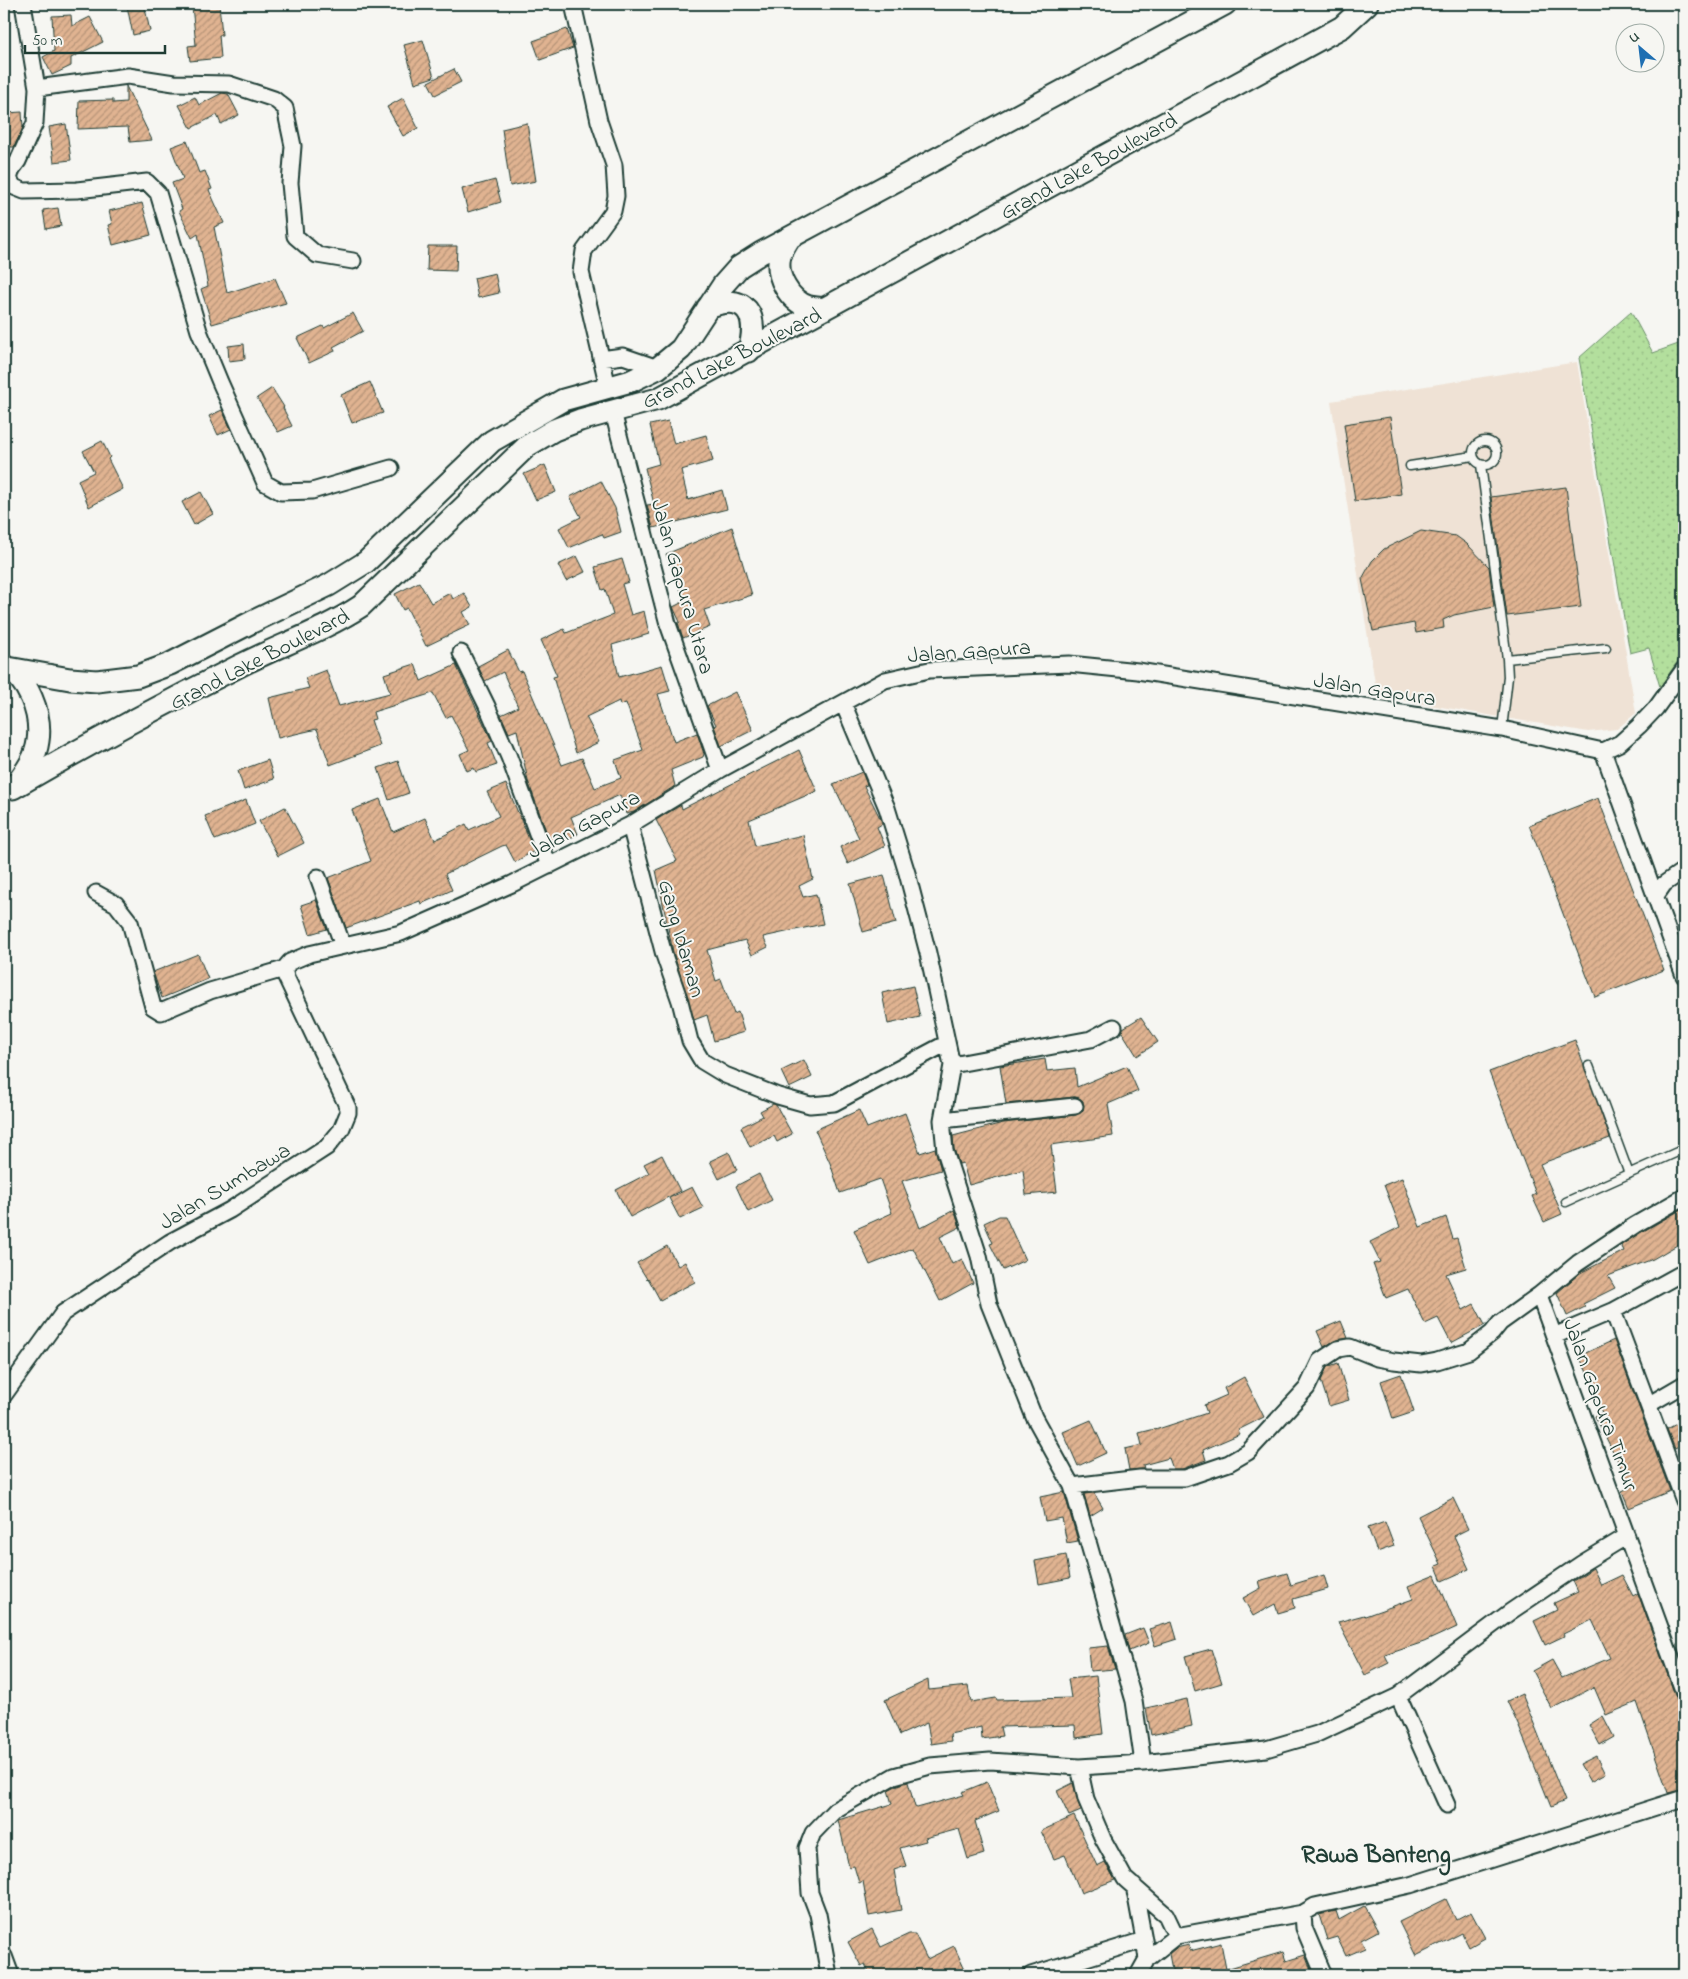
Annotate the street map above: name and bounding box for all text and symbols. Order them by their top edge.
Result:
scale bar [25,22,165,54]
north arrow [1616,22,1666,72]
text: U [1626,26,1644,49]
text: 50 m [32,30,63,52]
street label: Grand Lake Boulevard [995,106,1184,230]
street label: Grand Lake Boulevard [637,300,828,419]
street label: Jalan Gapura Utara [641,496,721,678]
street label: Grand Lake Boulevard [165,601,356,720]
street label: Jalan Gapura [907,633,1032,673]
street label: Jalan Gapura [1311,666,1438,716]
street label: Jalan Gapura [522,783,646,869]
street label: Gang Idaman [647,876,712,1002]
street label: Jalan Sumbawa [154,1136,297,1239]
street label: Jalan Gapura Timur [1553,1314,1645,1496]
district label: Rawa Banteng [1301,1838,1451,1876]

